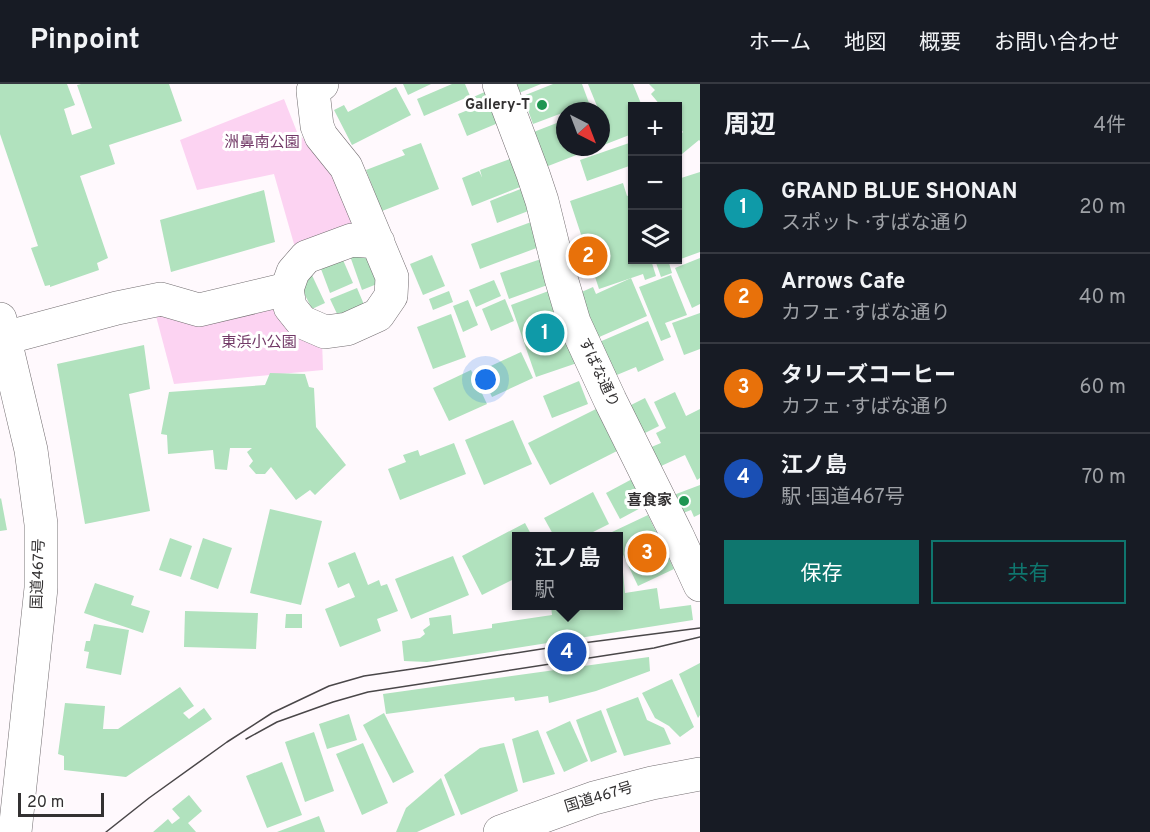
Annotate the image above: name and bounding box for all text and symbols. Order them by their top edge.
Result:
text: Pinpoint [30,23,140,59]
text: ホーム [749,30,811,57]
text: 地図 [844,30,886,57]
text: 概要 [919,30,961,57]
text: お問い合わせ [994,30,1120,57]
place label: Gallery-T [465,96,530,115]
marker: Gallery-T [535,98,549,112]
north arrow [556,102,610,156]
map controls [628,102,682,264]
button: + [628,102,682,156]
text: 周辺 [724,110,776,143]
text: 4件 [1094,113,1126,139]
park label: 洲鼻南公園 [224,133,300,153]
button: − [628,156,682,210]
text: GRAND BLUE SHONAN [781,179,1018,206]
text: 1 [740,195,748,221]
text: 20 m [1079,195,1126,221]
button: layers [628,210,682,264]
text: スポット · すばな通り [781,211,970,237]
pin: 2 [568,234,608,279]
text: Arrows Cafe [781,269,905,296]
text: 2 [737,285,750,311]
text: 40 m [1079,285,1126,311]
text: カフェ · すばな通り [781,301,950,327]
pin: 1 [526,310,564,356]
park label: 東浜小公園 [221,334,297,353]
street label: すばな通り [574,335,622,411]
text: タリーズコーヒー [781,363,956,390]
your location [471,365,500,394]
text: 3 [738,375,750,401]
text: 60 m [1080,375,1126,401]
text: カフェ · すばな通り [781,395,950,421]
text: 江ノ島 [781,453,847,480]
text: 4 [737,465,750,491]
text: 70 m [1082,465,1126,491]
text: 駅 · 国道467号 [781,485,905,511]
place label: 喜食家 [627,492,672,511]
marker: 喜食家 [677,494,691,508]
pin: 3 [628,530,666,576]
popup [512,532,623,610]
street label: 国道467号 [28,538,50,610]
button: 保存 [724,540,919,604]
button: 共有 [931,540,1126,604]
text: 江ノ島 [534,546,601,573]
text: 駅 [534,578,554,604]
pin: 4 [548,630,586,674]
street label: 国道467号 [562,779,636,817]
scale bar [18,790,104,818]
text: 20 m [27,793,64,813]

